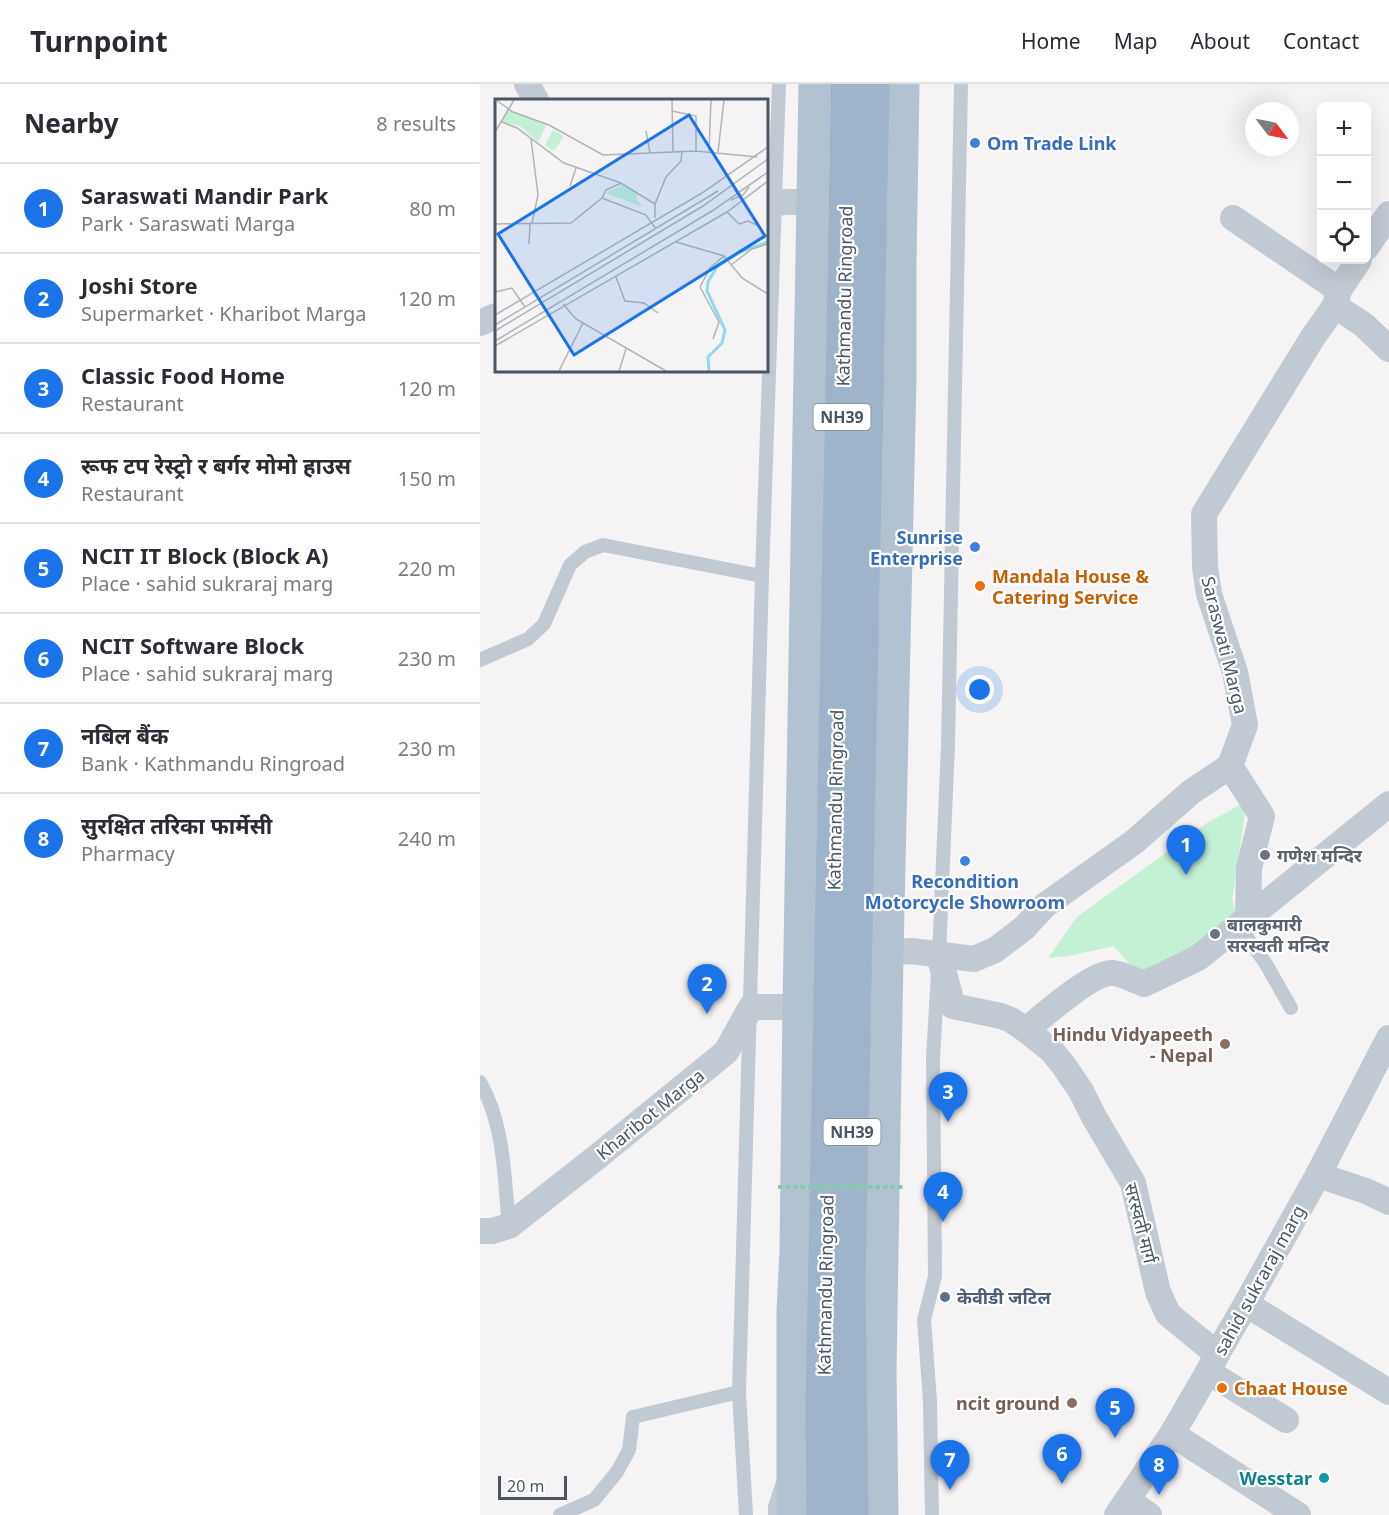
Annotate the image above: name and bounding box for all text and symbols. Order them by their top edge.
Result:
text: Turnpoint [30,22,168,60]
text: Home [1021,27,1081,55]
text: Map [1114,27,1157,55]
text: About [1190,27,1250,55]
text: Contact [1283,27,1359,55]
inset map [495,99,768,372]
north arrow [1245,102,1299,156]
map controls [1317,102,1371,264]
button: + [1317,102,1371,156]
text: Nearby [24,105,119,141]
text: 8 results [376,110,456,137]
place label: Om Trade Link [987,131,1117,155]
marker: Om Trade Link [968,136,982,150]
button: − [1317,156,1371,210]
text: Saraswati Mandir Park [81,180,328,210]
text: 1 [38,195,49,222]
text: 80 m [409,195,456,222]
street label: Kathmandu Ringroad [830,205,858,387]
text: Park · Saraswati Marga [81,210,295,237]
button: locate [1317,210,1371,264]
text: Joshi Store [81,270,198,300]
text: 2 [38,285,49,312]
text: 120 m [398,285,456,312]
text: Supermarket · Kharibot Marga [81,300,366,327]
text: Classic Food Home [81,360,285,390]
text: 3 [38,375,49,402]
text: 120 m [398,375,456,402]
text: Restaurant [81,390,184,417]
road number: NH39 [814,404,871,430]
text: रूफ टप रेस्ट्रो र बर्गर मोमो हाउस [81,450,351,480]
text: 4 [38,465,49,492]
text: 150 m [398,465,456,492]
text: Restaurant [81,480,184,507]
place label: Sunrise Enterprise [870,525,963,570]
text: NCIT IT Block (Block A) [81,540,328,570]
marker: Sunrise Enterprise [968,540,982,554]
text: 5 [38,555,49,582]
text: 220 m [398,555,456,582]
place label: Mandala House & Catering Service [992,564,1150,609]
text: Place · sahid sukraraj marg [81,570,333,597]
street label: Saraswati Marga [1196,574,1254,716]
marker: Mandala House & Catering Service [973,579,987,593]
text: NCIT Software Block [81,630,304,660]
text: 6 [38,645,49,672]
text: 230 m [398,645,456,672]
text: Place · sahid sukraraj marg [81,660,333,687]
your location [965,675,994,704]
street label: Kathmandu Ringroad [821,709,849,891]
text: नबिल बैंक [81,720,168,750]
text: 7 [38,735,49,762]
text: 230 m [398,735,456,762]
text: Bank · Kathmandu Ringroad [81,750,345,777]
text: सुरक्षित तरिका फार्मेसी [81,810,272,840]
text: 8 [38,825,49,852]
text: 240 m [398,825,456,852]
pin: 1 [1166,826,1206,875]
text: Pharmacy [81,840,175,867]
place label: गणेश मन्दिर [1277,843,1363,867]
marker: गणेश मन्दिर [1258,848,1272,862]
marker: Recondition Motorcycle Showroom [958,854,972,868]
place label: Recondition Motorcycle Showroom [865,869,1065,914]
place label: बालकुमारी सरस्वती मन्दिर [1227,912,1330,957]
marker: बालकुमारी सरस्वती मन्दिर [1208,927,1222,941]
pin: 2 [688,964,726,1014]
place label: Hindu Vidyapeeth - Nepal [1052,1022,1213,1067]
marker: Hindu Vidyapeeth - Nepal [1218,1037,1232,1051]
street label: Kharibot Marga [591,1063,709,1165]
pin: 3 [928,1072,968,1122]
road number: NH39 [824,1119,880,1145]
pin: 4 [924,1172,962,1222]
street label: सरस्वती मार्ग [1119,1180,1163,1267]
street label: Kathmandu Ringroad [811,1194,839,1376]
street label: sahid sukraraj marg [1208,1200,1310,1360]
place label: केवीडी जटिल [957,1285,1051,1309]
marker: केवीडी जटिल [938,1290,952,1304]
place label: Chaat House [1234,1376,1348,1400]
marker: Chaat House [1215,1381,1229,1395]
pin: 5 [1096,1388,1134,1438]
place label: ncit ground [956,1391,1060,1415]
marker: ncit ground [1065,1396,1079,1410]
pin: 6 [1042,1434,1082,1484]
pin: 7 [930,1440,970,1490]
pin: 8 [1140,1446,1178,1495]
place label: Wesstar [1239,1466,1312,1490]
marker: Wesstar [1317,1471,1331,1485]
scale bar [498,1473,567,1500]
text: 20 m [507,1475,544,1497]

